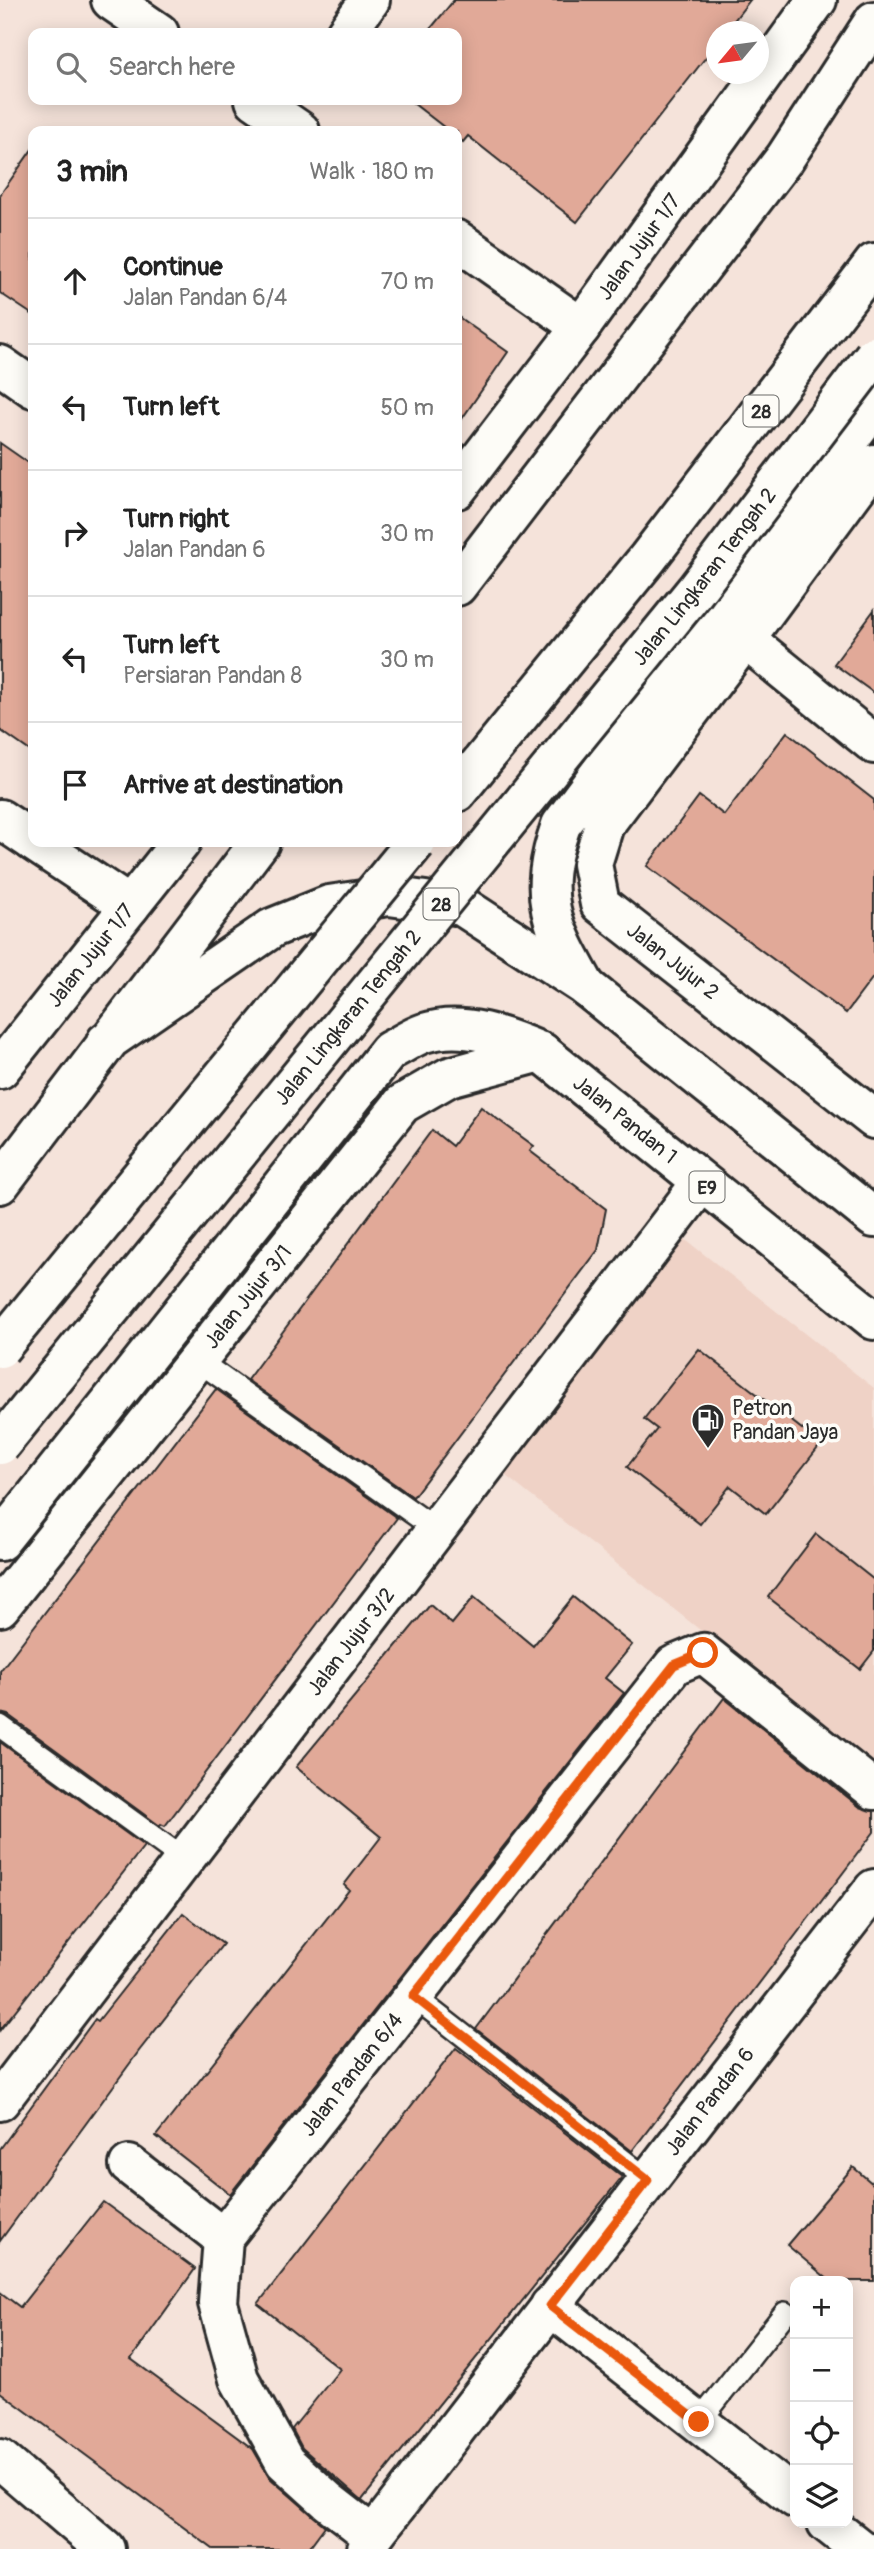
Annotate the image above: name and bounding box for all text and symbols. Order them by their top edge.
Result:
north arrow [706,21,769,84]
search box [28,28,462,105]
icon: search [52,48,90,86]
text: Search here [108,51,235,83]
text: 3 min [56,153,128,190]
text: Walk · 180 m [309,157,434,186]
street label: Jalan Jujur 1/7 [592,188,687,306]
text: Continue [123,251,223,283]
icon: ahead [56,262,94,300]
text: 70 m [381,267,434,296]
text: Jalan Pandan 6/4 [123,283,287,312]
icon: left [56,388,94,426]
text: Turn left [123,391,219,423]
text: 50 m [380,393,434,422]
road number: 28 [744,396,778,426]
street label: Jalan Lingkaran Tengah 2 [627,483,783,671]
text: Turn right [123,503,229,535]
icon: right [56,514,94,552]
text: 30 m [380,519,434,548]
text: Jalan Pandan 6 [123,535,266,564]
text: Turn left [123,629,219,661]
icon: left [56,640,94,678]
text: 30 m [380,645,434,674]
text: Persiaran Pandan 8 [123,661,302,690]
icon: arrive [56,766,94,804]
text: Arrive at destination [123,769,343,801]
road number: 28 [424,888,458,920]
street label: Jalan Jujur 1/7 [41,899,140,1013]
street label: Jalan Jujur 2 [621,917,724,1006]
street label: Jalan Lingkaran Tengah 2 [269,925,428,1111]
street label: Jalan Pandan 1 [567,1070,682,1170]
road number: E9 [690,1172,724,1203]
street label: Jalan Jujur 3/1 [198,1240,298,1355]
place label: Petron Pandan Jaya [732,1395,838,1446]
fuel station icon: Petron Pandan Jaya [689,1401,727,1450]
street label: Jalan Jujur 3/2 [301,1582,401,1701]
route start [687,1637,718,1668]
street label: Jalan Pandan 6/4 [295,2008,409,2142]
street label: Jalan Pandan 6 [659,2042,761,2161]
map controls [790,2276,853,2528]
button: + [790,2276,853,2339]
button: − [790,2339,853,2402]
button: locate [790,2402,853,2465]
route end [683,2406,714,2437]
button: layers [790,2465,853,2528]

